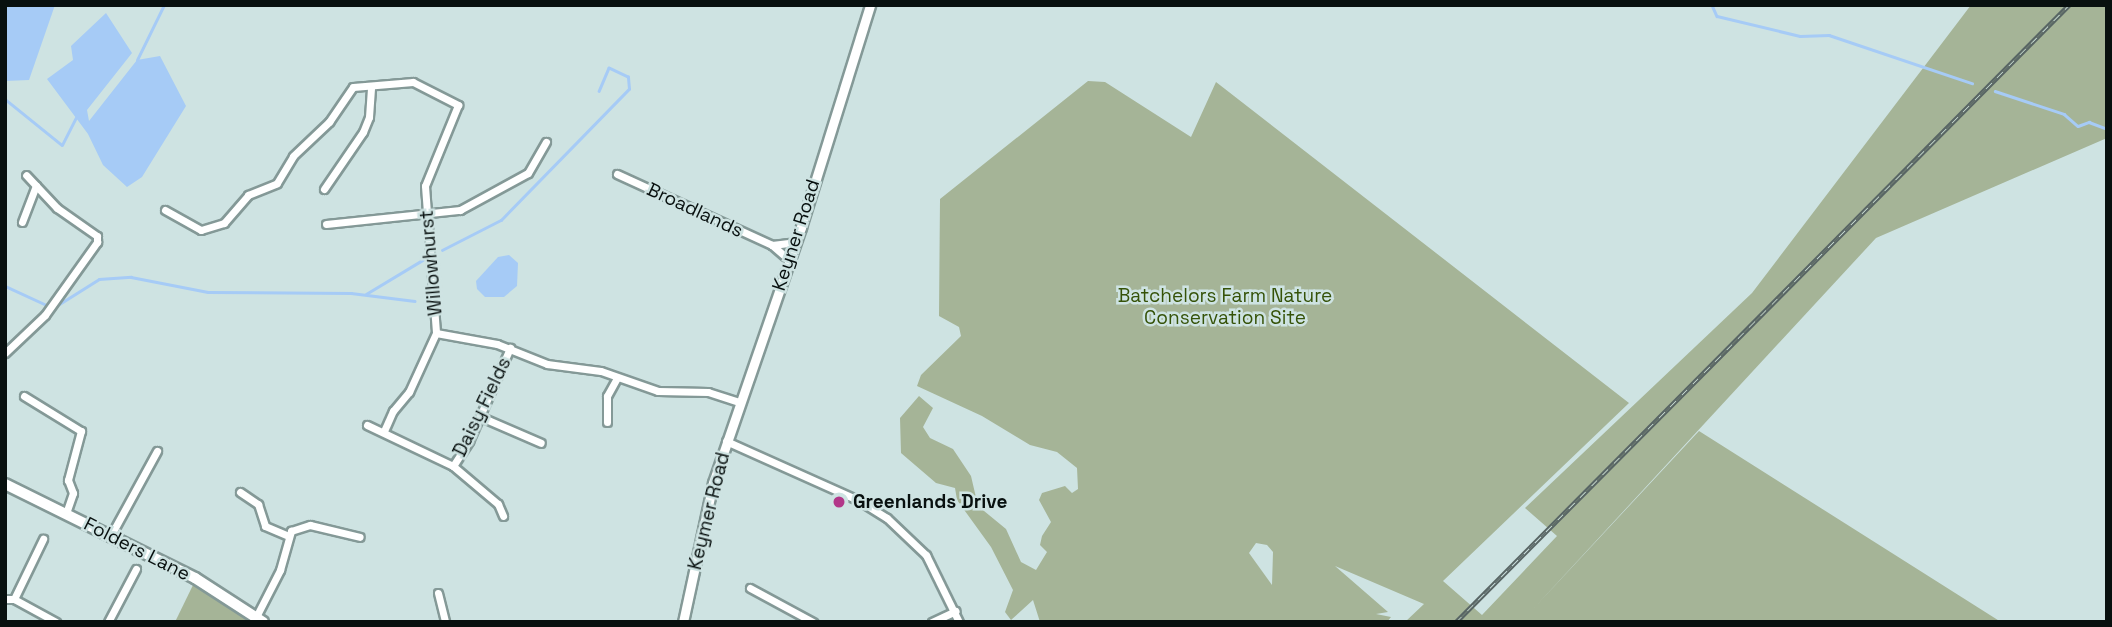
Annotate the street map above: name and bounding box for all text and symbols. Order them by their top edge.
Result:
street label: Keyner Road [767,176,825,294]
street label: Broadlands [643,178,747,242]
street label: Willowhurst [415,209,447,317]
park label: Batchelors Farm Nature Conservation Site [1118,285,1332,329]
street label: Daisy Fields [448,354,516,460]
street label: Keymer Road [683,450,735,572]
place label: Greenlands Drive [853,491,1007,513]
marker: Greenlands Drive [831,494,847,510]
street label: Folders Lane [80,512,194,586]

